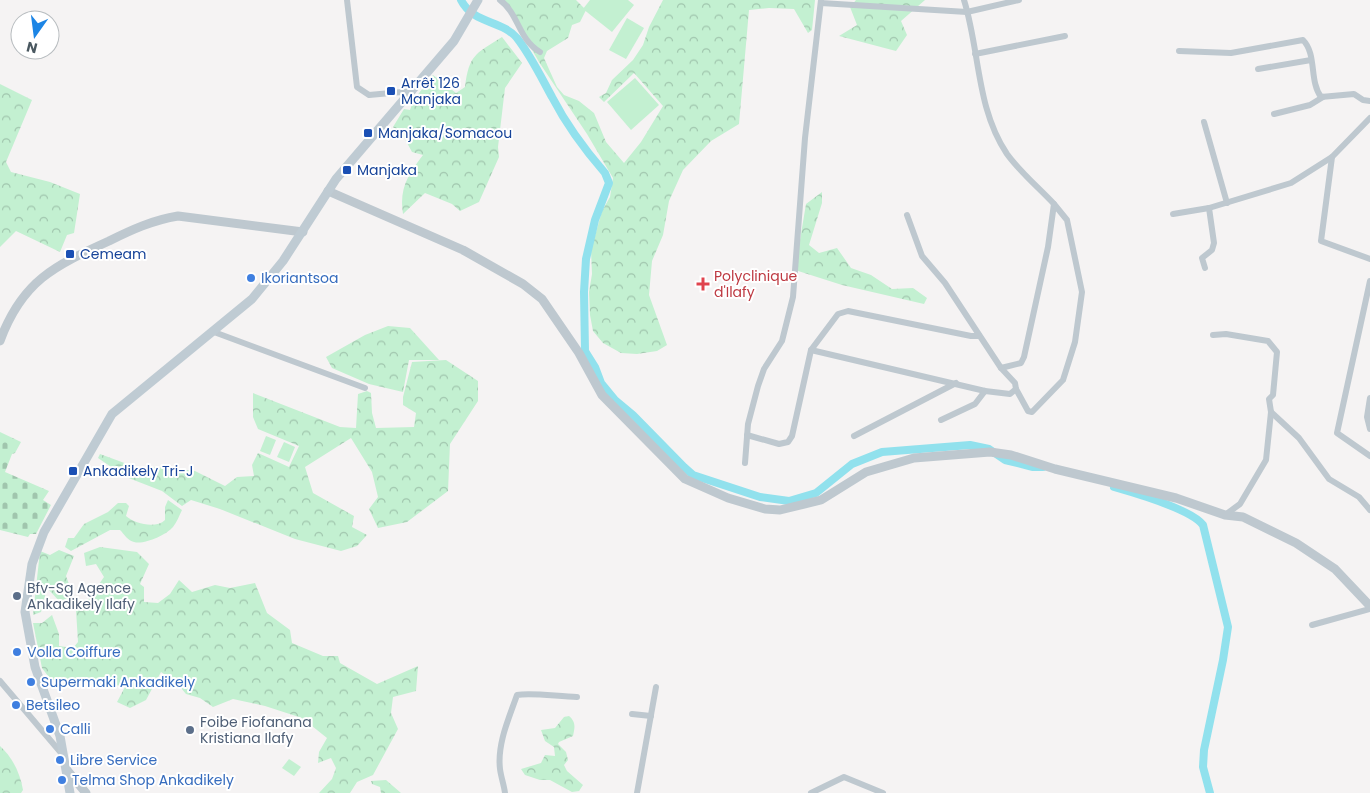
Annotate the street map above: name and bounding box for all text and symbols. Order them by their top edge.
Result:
north arrow [10,10,60,60]
text: N [24,37,39,59]
place label: Arrêt 126 Manjaka [401,73,461,109]
marker: Arrêt 126 Manjaka [385,85,397,97]
place label: Manjaka/Somacou [378,123,512,143]
marker: Manjaka/Somacou [362,127,374,139]
place label: Manjaka [357,160,417,180]
marker: Manjaka [341,164,353,176]
place label: Cemeam [80,244,146,264]
marker: Cemeam [64,248,76,260]
place label: Polyclinique d'Ilafy [714,266,798,302]
place label: Ikoriantsoa [261,268,339,288]
marker: Ikoriantsoa [245,272,257,284]
marker: Polyclinique d'Ilafy [696,277,710,291]
place label: Ankadikely Tri-J [83,461,193,481]
marker: Ankadikely Tri-J [67,465,79,477]
place label: Bfv-Sg Agence Ankadikely Ilafy [27,578,135,614]
marker: Bfv-Sg Agence Ankadikely Ilafy [11,590,23,602]
place label: Volla Coiffure [27,642,121,662]
marker: Volla Coiffure [11,646,23,658]
place label: Supermaki Ankadikely [41,672,195,692]
marker: Supermaki Ankadikely [25,676,37,688]
place label: Betsileo [26,695,80,715]
marker: Betsileo [10,699,22,711]
place label: Foibe Fiofanana Kristiana Ilafy [200,712,312,748]
place label: Calli [60,719,91,739]
marker: Calli [44,723,56,735]
marker: Foibe Fiofanana Kristiana Ilafy [184,724,196,736]
place label: Libre Service [70,750,158,770]
marker: Libre Service [54,754,66,766]
place label: Telma Shop Ankadikely [72,770,234,790]
marker: Telma Shop Ankadikely [56,774,68,786]

